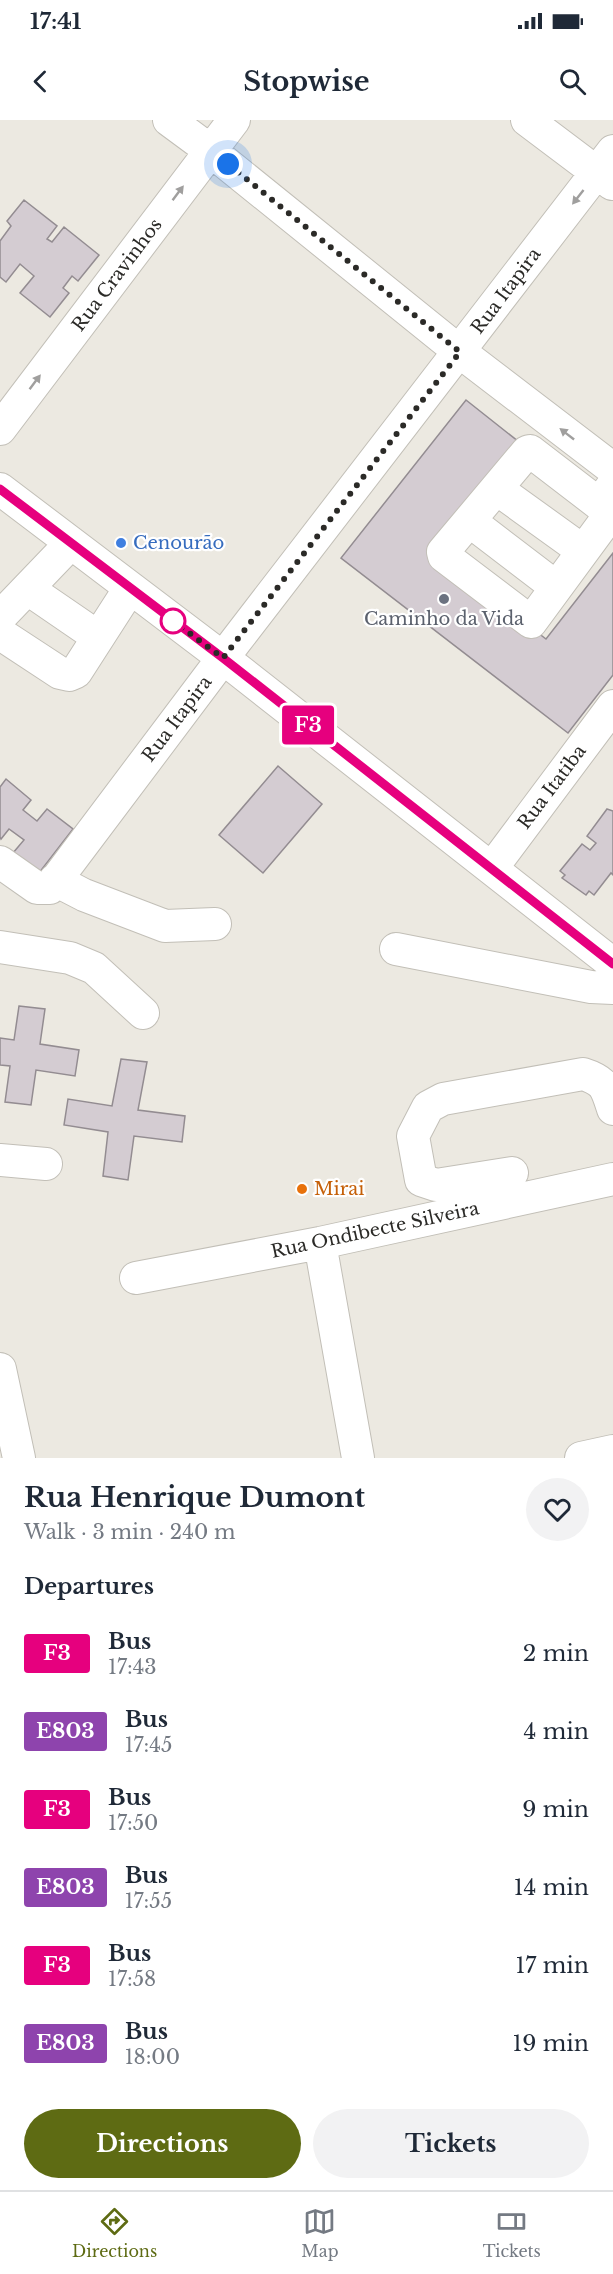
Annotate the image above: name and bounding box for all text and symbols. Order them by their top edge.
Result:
text: 17:41 [30,8,81,35]
icon: back [24,65,57,98]
text: Stopwise [243,65,370,98]
icon: search [556,65,589,98]
your location [213,149,243,179]
one-way arrow [172,186,184,201]
one-way arrow [572,190,584,205]
street label: Rua Cravinhos [67,214,167,336]
street label: Rua Itapira [467,244,546,338]
one-way arrow [29,375,41,390]
one-way arrow [559,428,574,440]
place label: Cenourão [133,532,224,554]
marker: Cenourão [114,536,128,550]
marker: Caminho da Vida [437,592,451,606]
unlabelled marker [160,608,186,634]
place label: Caminho da Vida [364,608,524,630]
street label: Rua Itapira [138,672,217,766]
line badge: F3 [281,706,335,744]
text: F3 [294,712,322,738]
street label: Rua Itatiba [513,741,591,833]
place label: Mirai [314,1178,364,1200]
marker: Mirai [295,1182,309,1196]
street label: Rua Ondibecte Silveira [269,1197,481,1263]
button: heart [526,1478,589,1541]
text: Rua Henrique Dumont [24,1480,365,1515]
text: Walk · 3 min · 240 m [24,1520,235,1544]
text: Departures [24,1573,154,1600]
text: Bus [108,1628,151,1655]
text: F3 [43,1640,71,1666]
text: 2 min [523,1640,589,1667]
text: 17:43 [108,1655,157,1679]
text: Bus [125,1706,168,1733]
text: E803 [36,1718,95,1744]
text: 4 min [524,1718,589,1745]
text: 17:45 [125,1733,172,1757]
text: Bus [108,1784,151,1811]
text: F3 [43,1796,71,1822]
text: 9 min [522,1796,589,1823]
text: 17:50 [108,1811,158,1835]
text: Bus [125,1862,168,1889]
text: E803 [36,1874,95,1900]
text: 14 min [514,1874,589,1901]
text: 17:55 [125,1889,172,1913]
text: Bus [108,1940,151,1967]
text: F3 [43,1952,71,1978]
text: 17 min [516,1952,589,1979]
text: 17:58 [108,1967,156,1991]
text: Bus [125,2018,168,2045]
text: E803 [36,2030,95,2056]
text: 19 min [512,2030,589,2057]
text: 18:00 [125,2045,180,2069]
button: Directions [24,2109,301,2178]
button: Tickets [313,2109,589,2178]
tab: Directions [72,2205,157,2261]
tab: Map [301,2205,339,2261]
tab: Tickets [483,2205,541,2261]

